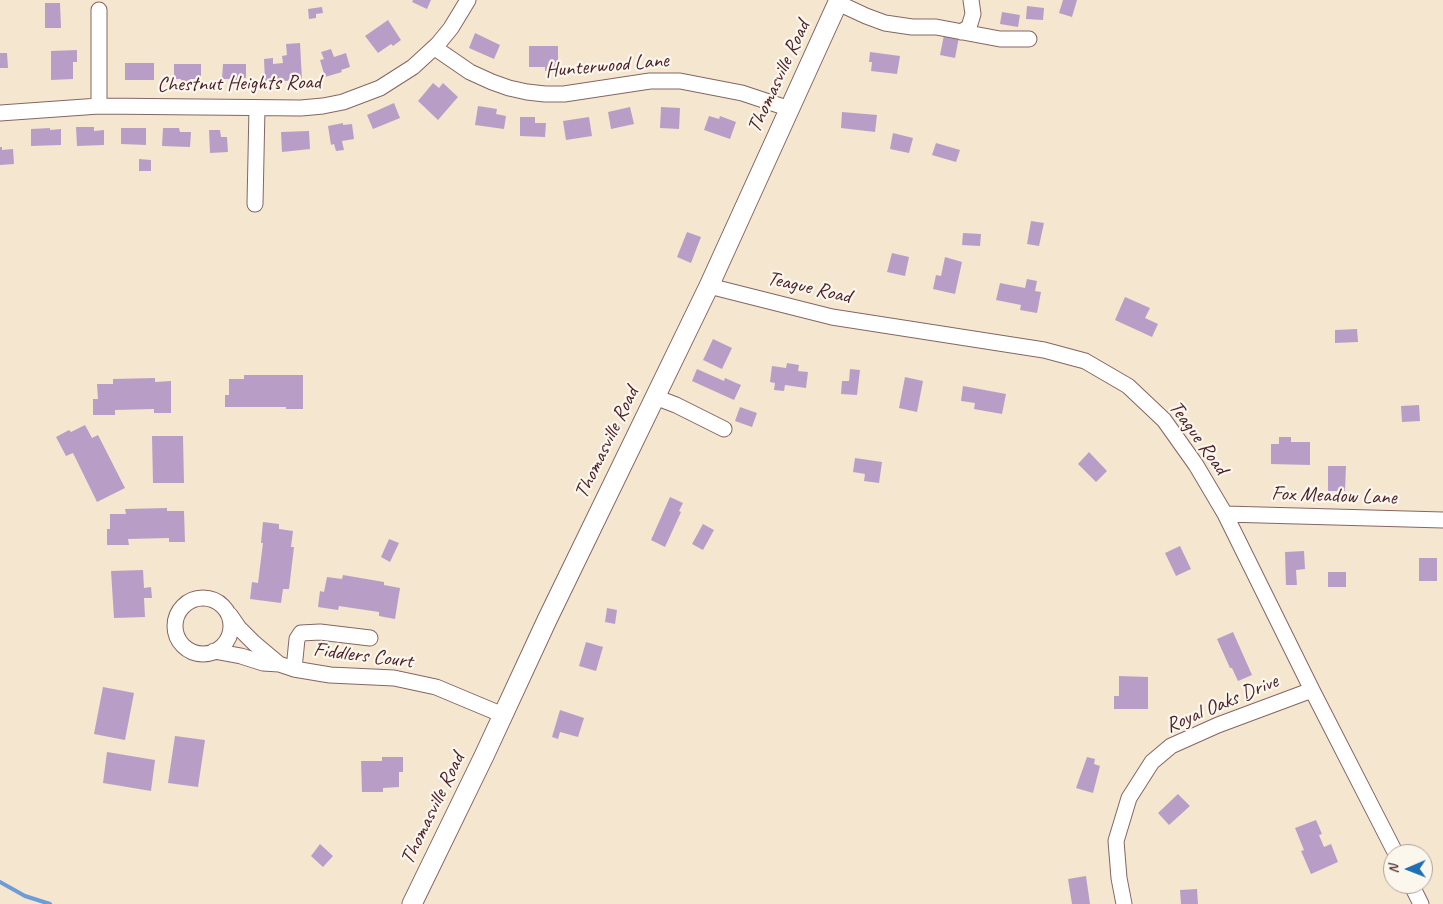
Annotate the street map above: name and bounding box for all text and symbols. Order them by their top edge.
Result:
street label: Thomasville Road [742,17,816,137]
street label: Hunterwood Lane [544,48,670,84]
street label: Chestnut Heights Road [157,70,321,98]
street label: Teague Road [765,266,853,310]
street label: Thomasville Road [569,383,645,503]
street label: Teague Road [1163,396,1233,480]
street label: Fox Meadow Lane [1271,481,1397,511]
street label: Fiddlers Court [312,637,414,675]
street label: Royal Oaks Drive [1162,669,1282,739]
street label: Thomasville Road [395,749,471,869]
north arrow [1383,844,1433,894]
text: N [1385,865,1402,874]

